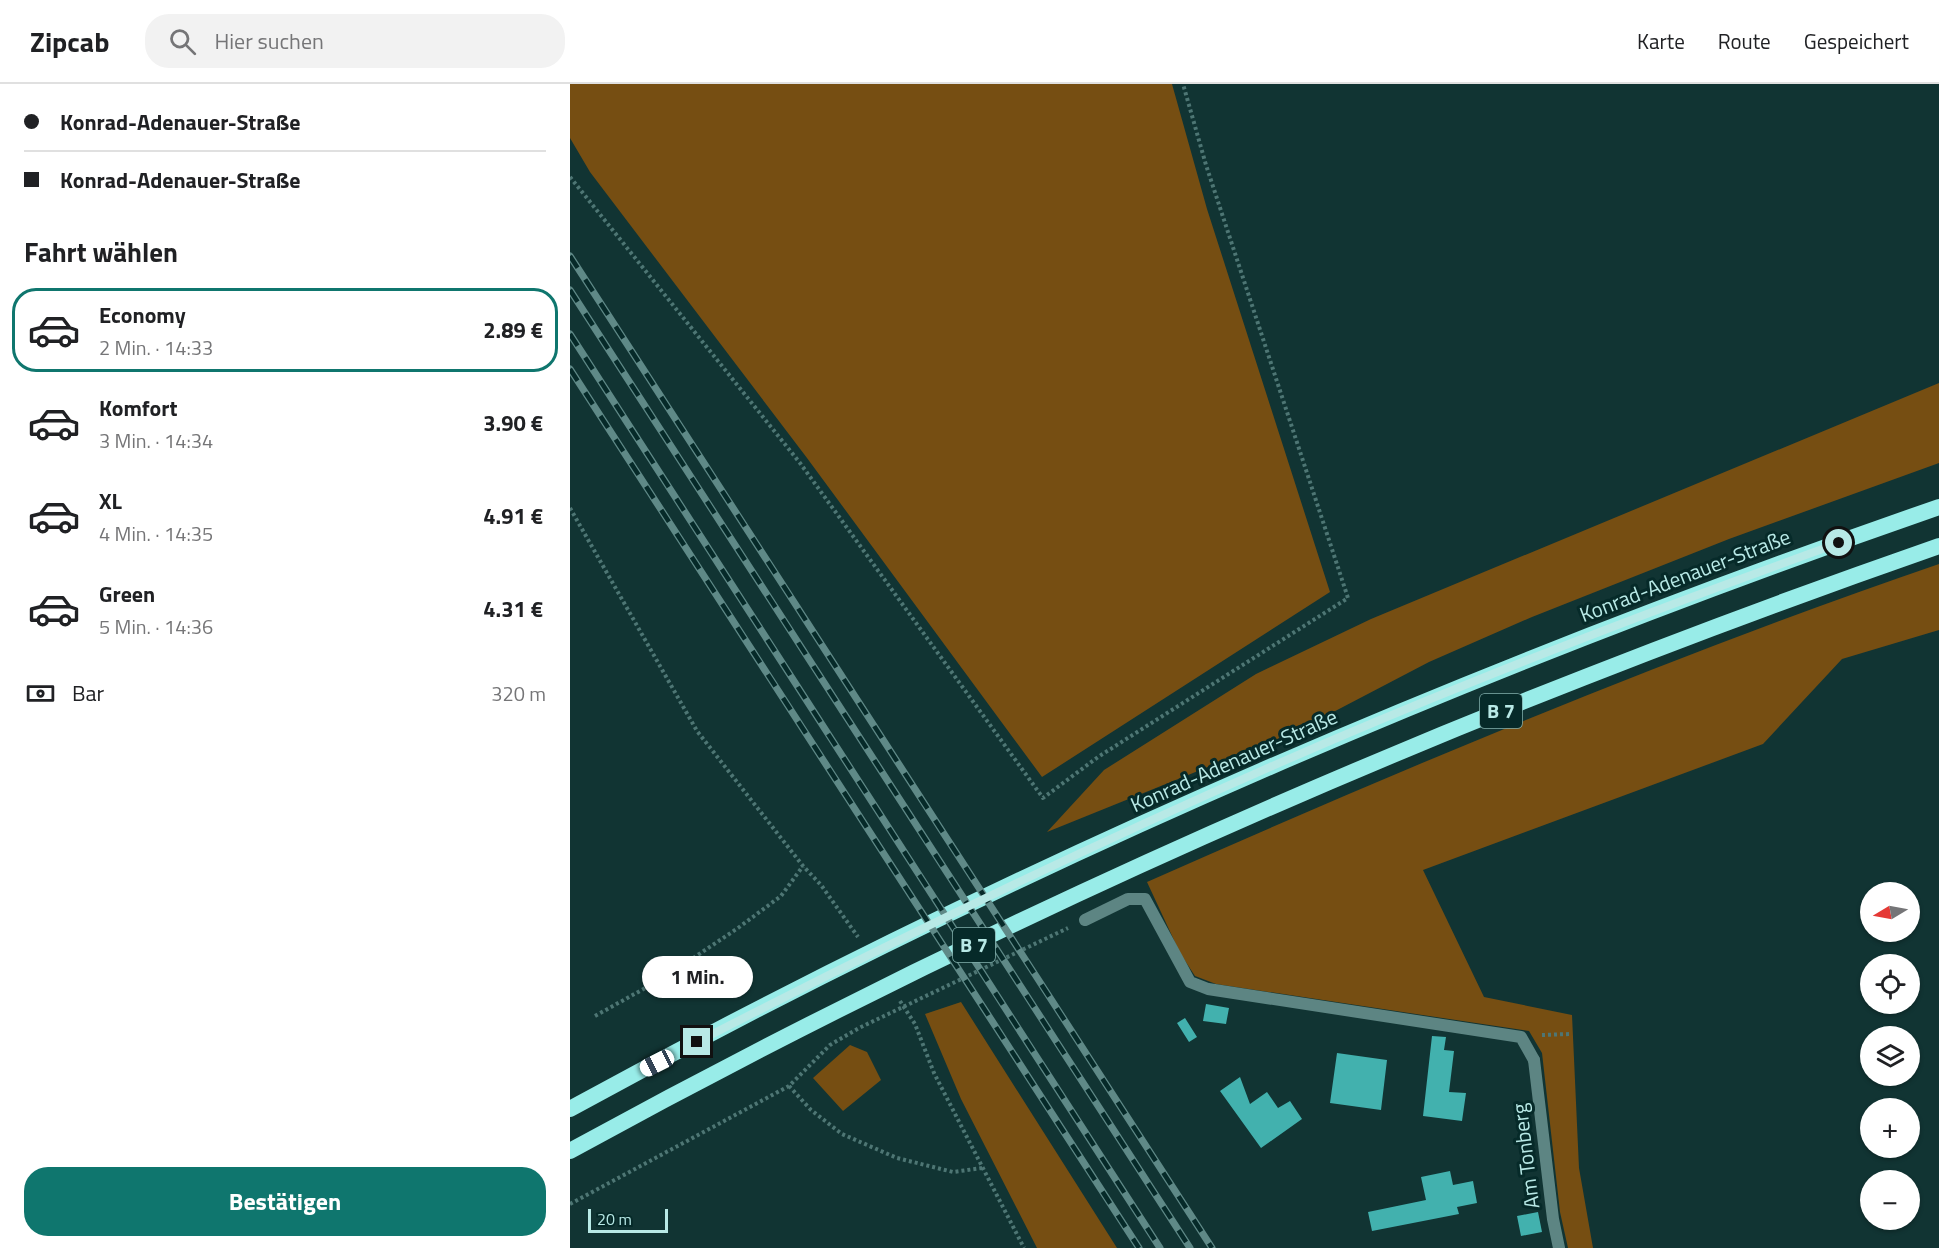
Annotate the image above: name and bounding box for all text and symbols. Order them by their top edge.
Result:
search box [145,14,565,68]
text: Zipcab [30,20,109,63]
text: Hier suchen [214,24,324,58]
icon: search [166,25,199,58]
text: Karte [1637,25,1685,57]
text: Route [1718,25,1771,57]
text: Gespeichert [1804,25,1909,57]
text: Konrad-Adenauer-Straße [60,105,300,139]
text: Konrad-Adenauer-Straße [60,163,300,197]
text: Fahrt wählen [24,231,178,272]
text: Economy [99,298,186,332]
icon: car [27,303,81,357]
text: 2.89 € [483,313,543,347]
text: 2 Min. · 14:33 [99,332,213,363]
text: Komfort [99,391,178,425]
icon: car [27,396,81,450]
text: 3.90 € [483,406,543,440]
text: 3 Min. · 14:34 [99,425,213,456]
text: XL [99,484,122,518]
icon: car [27,489,81,543]
text: 4.91 € [483,499,543,533]
text: 4 Min. · 14:35 [99,518,213,549]
street label: Konrad-Adenauer-Straße [1575,520,1795,630]
route start [1825,529,1852,556]
text: Green [99,577,155,611]
icon: car [27,582,81,636]
text: 4.31 € [483,592,543,626]
text: 5 Min. · 14:36 [99,611,213,642]
text: Bar [72,676,104,710]
icon: cash [24,677,57,710]
text: 320 m [491,678,546,709]
road number: B 7 [1480,694,1522,728]
street label: Konrad-Adenauer-Straße [1125,700,1342,820]
north arrow [1860,882,1920,942]
map controls [1860,882,1920,1230]
road number: B 7 [953,928,995,962]
button: locate [1860,954,1920,1014]
callout: 1 Min. [642,955,752,997]
text: 1 Min. [670,961,725,992]
button: layers [1860,1026,1920,1086]
route end [683,1028,710,1055]
car [637,1047,677,1079]
button: + [1860,1098,1920,1158]
street label: Am Tonberg [1503,1101,1547,1211]
button: Bestätigen [24,1167,546,1236]
button: − [1860,1170,1920,1230]
scale bar [588,1206,668,1234]
text: 20 m [597,1207,632,1231]

